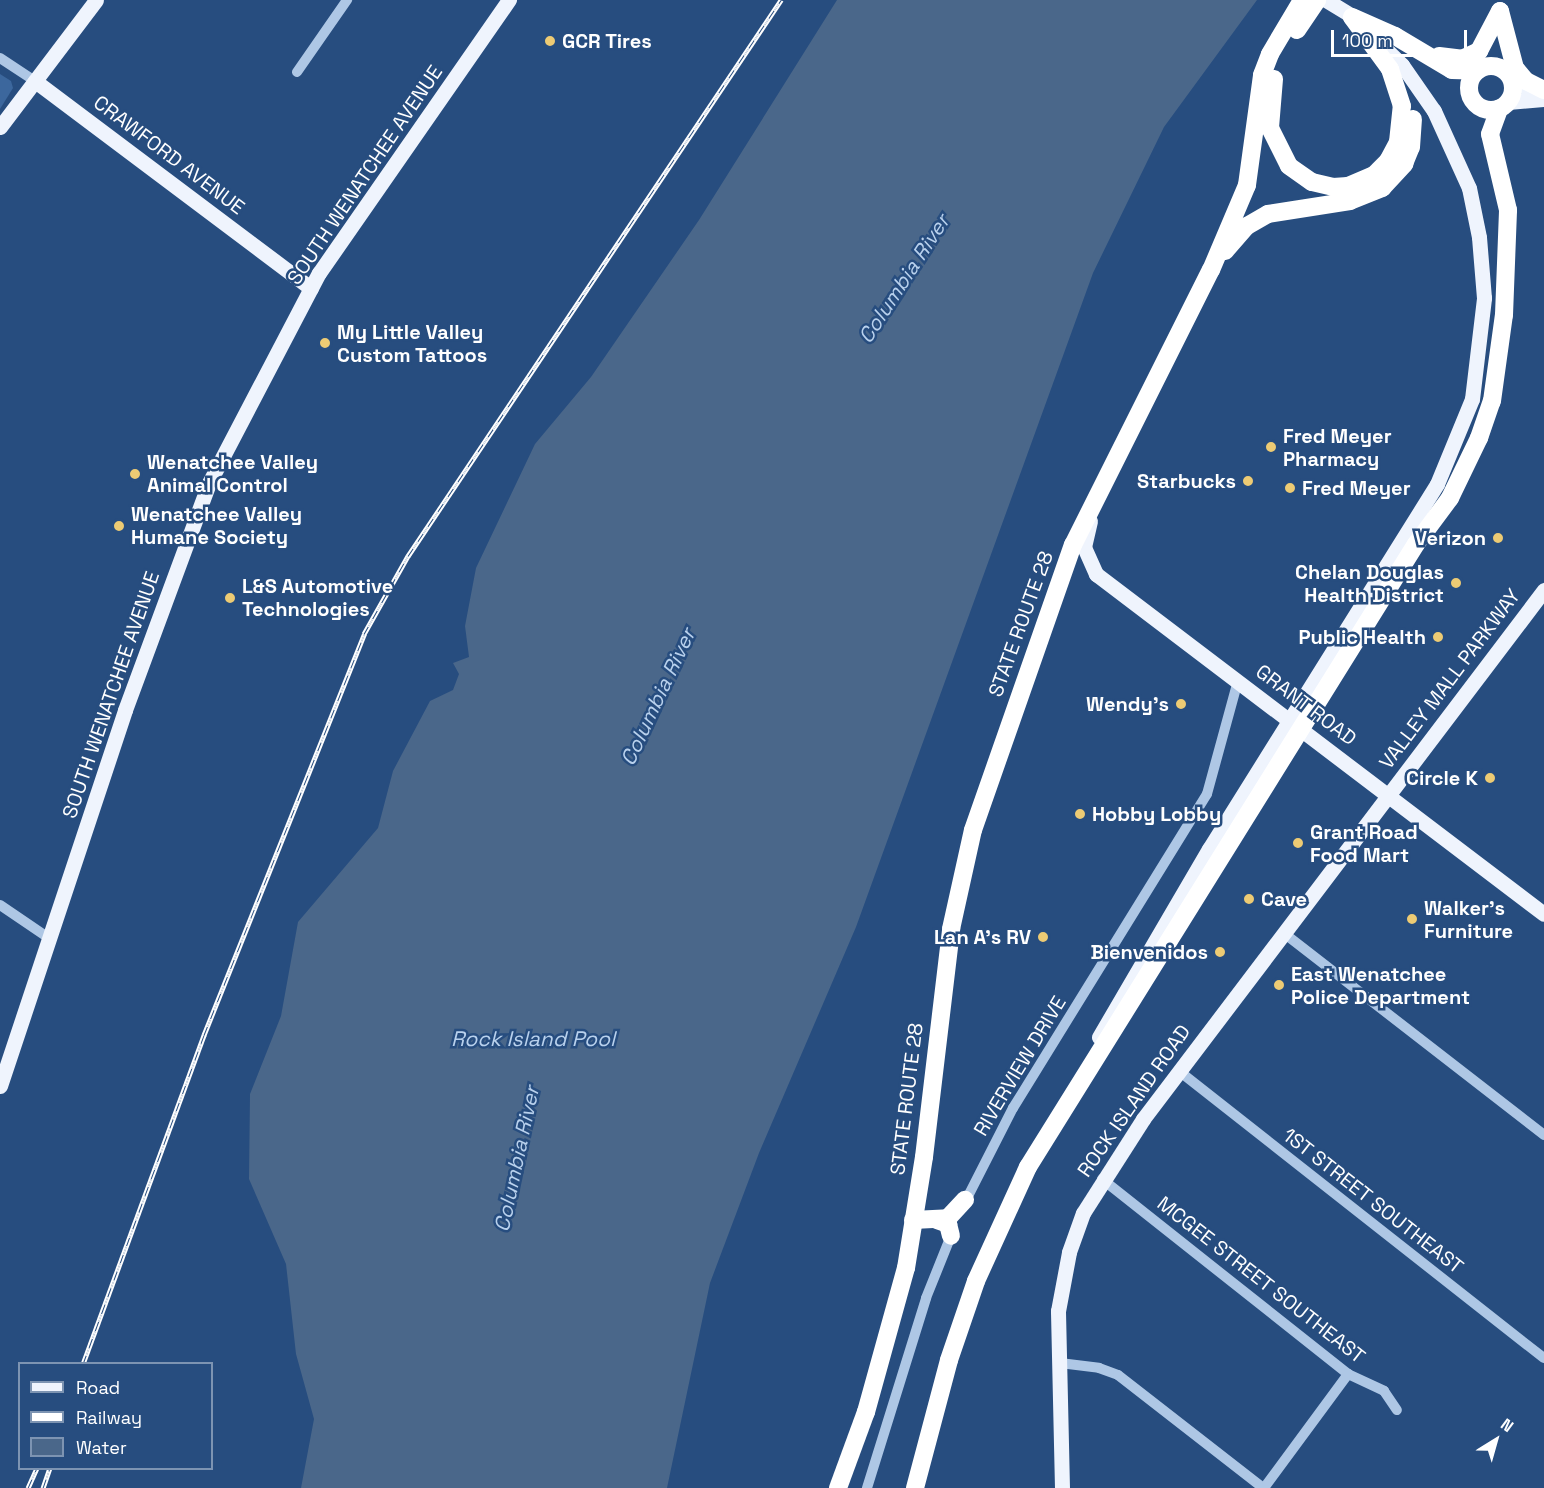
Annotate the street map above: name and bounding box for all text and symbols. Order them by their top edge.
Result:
scale bar [1334,18,1470,56]
place label: GCR Tires [562,29,652,53]
text: 100 m [1342,29,1393,52]
marker: GCR Tires [543,34,557,48]
street label: SOUTH WENATCHEE AVENUE [282,61,448,289]
street label: CRAWFORD AVENUE [89,90,249,220]
water label: Columbia River [853,210,955,348]
place label: My Little Valley Custom Tattoos [337,320,488,367]
marker: My Little Valley Custom Tattoos [318,336,332,350]
place label: Fred Meyer Pharmacy [1283,424,1392,471]
marker: Fred Meyer Pharmacy [1264,440,1278,454]
place label: Wenatchee Valley Animal Control [147,450,318,497]
marker: Wenatchee Valley Animal Control [128,467,142,481]
place label: Starbucks [1137,469,1236,493]
marker: Starbucks [1241,474,1255,488]
place label: Fred Meyer [1302,476,1411,500]
marker: Fred Meyer [1283,481,1297,495]
place label: Wenatchee Valley Humane Society [131,502,302,549]
marker: Wenatchee Valley Humane Society [112,519,126,533]
place label: Verizon [1415,526,1486,550]
marker: Verizon [1491,531,1505,545]
street label: STATE ROUTE 28 [984,548,1058,700]
place label: Chelan Douglas Health District [1295,560,1444,607]
street label: SOUTH WENATCHEE AVENUE [57,568,165,822]
place label: L&S Automotive Technologies [242,574,394,621]
marker: Chelan Douglas Health District [1449,576,1463,590]
street label: VALLEY MALL PARKWAY [1374,584,1526,774]
marker: L&S Automotive Technologies [223,591,237,605]
water label: Columbia River [615,624,701,770]
place label: Public Health [1298,625,1426,649]
marker: Public Health [1431,630,1445,644]
street label: GRANT ROAD [1251,659,1361,751]
place label: Wendy's [1086,692,1169,716]
marker: Wendy's [1174,697,1188,711]
place label: Circle K [1406,766,1478,790]
marker: Circle K [1483,771,1497,785]
place label: Hobby Lobby [1092,802,1221,826]
marker: Hobby Lobby [1073,807,1087,821]
place label: Grant Road Food Mart [1310,820,1418,867]
marker: Grant Road Food Mart [1291,836,1305,850]
place label: Cave [1261,887,1307,911]
marker: Cave [1242,892,1256,906]
place label: Walker's Furniture [1424,896,1513,943]
marker: Walker's Furniture [1405,912,1419,926]
place label: Lan A's RV [934,925,1031,949]
marker: Lan A's RV [1036,930,1050,944]
place label: Bienvenidos [1090,940,1208,964]
marker: Bienvenidos [1213,945,1227,959]
place label: East Wenatchee Police Department [1291,962,1470,1009]
marker: East Wenatchee Police Department [1272,978,1286,992]
street label: RIVERVIEW DRIVE [969,992,1071,1140]
street label: ROCK ISLAND ROAD [1072,1020,1196,1182]
street label: STATE ROUTE 28 [886,1022,928,1176]
water label: Rock Island Pool [451,1026,615,1052]
water label: Columbia River [489,1084,545,1234]
street label: 1ST STREET SOUTHEAST [1278,1123,1468,1279]
street label: MCGEE STREET SOUTHEAST [1152,1191,1370,1369]
legend [18,1362,213,1470]
text: Road [76,1376,120,1399]
text: Railway [76,1406,142,1429]
north arrow [1466,1410,1526,1470]
text: N [1497,1414,1518,1437]
text: Water [76,1436,127,1459]

